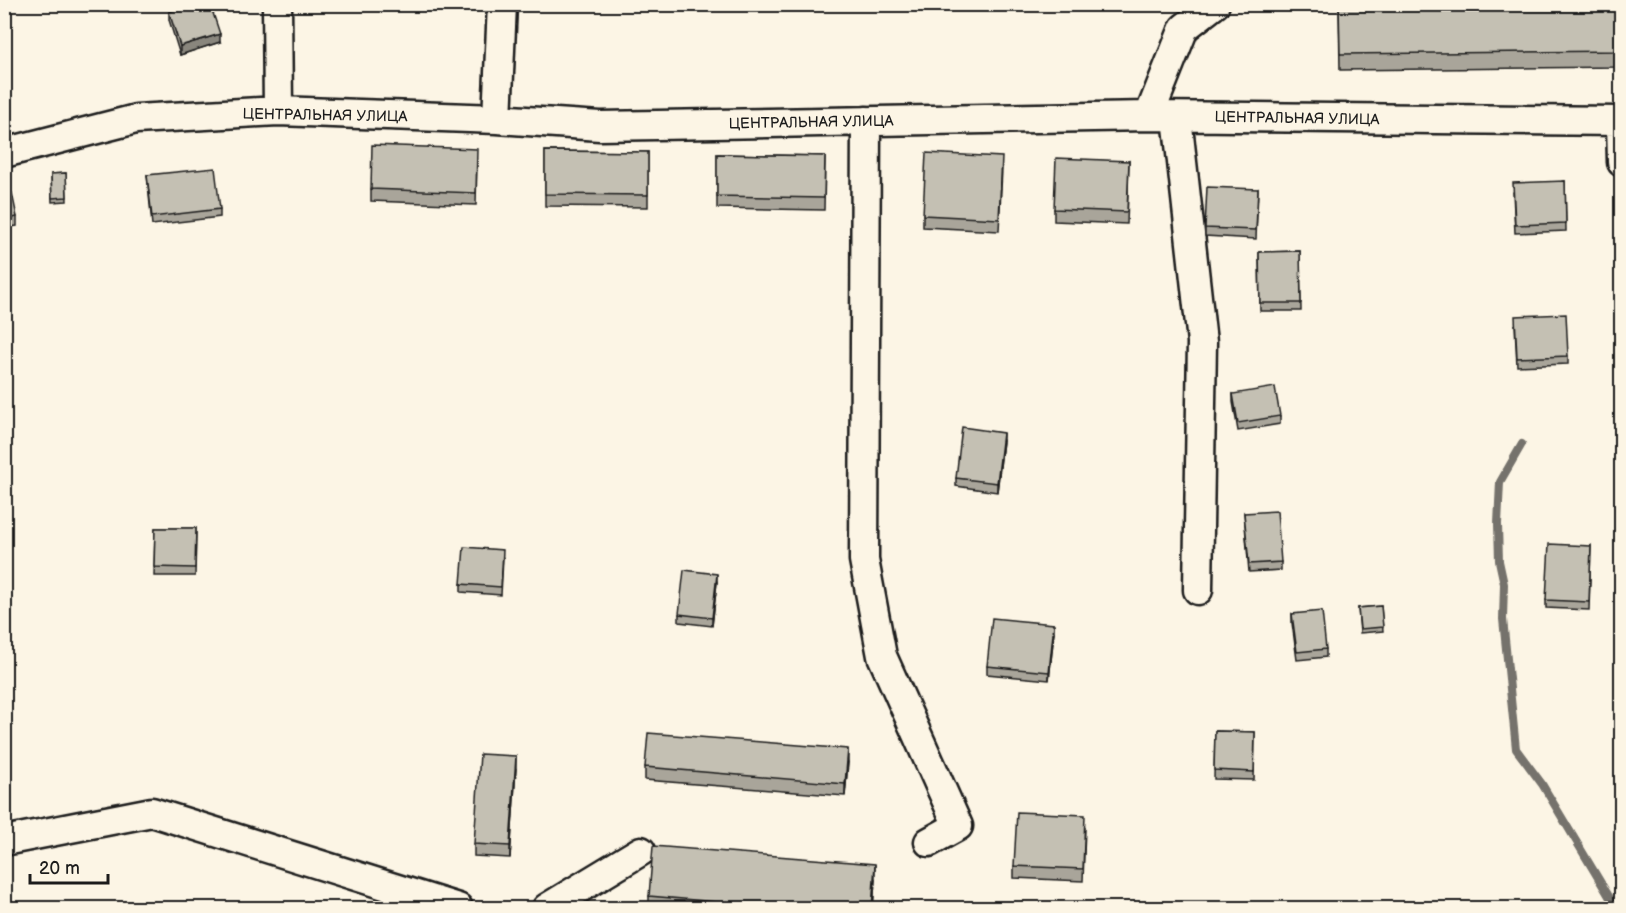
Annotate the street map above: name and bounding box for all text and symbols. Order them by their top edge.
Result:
street label: ЦЕНТРАЛЬНАЯ УЛИЦА [242,105,409,126]
street label: ЦЕНТРАЛЬНАЯ УЛИЦА [1214,108,1381,129]
street label: ЦЕНТРАЛЬНАЯ УЛИЦА [728,112,895,133]
scale bar [30,847,108,885]
text: 20 m [39,858,80,879]

